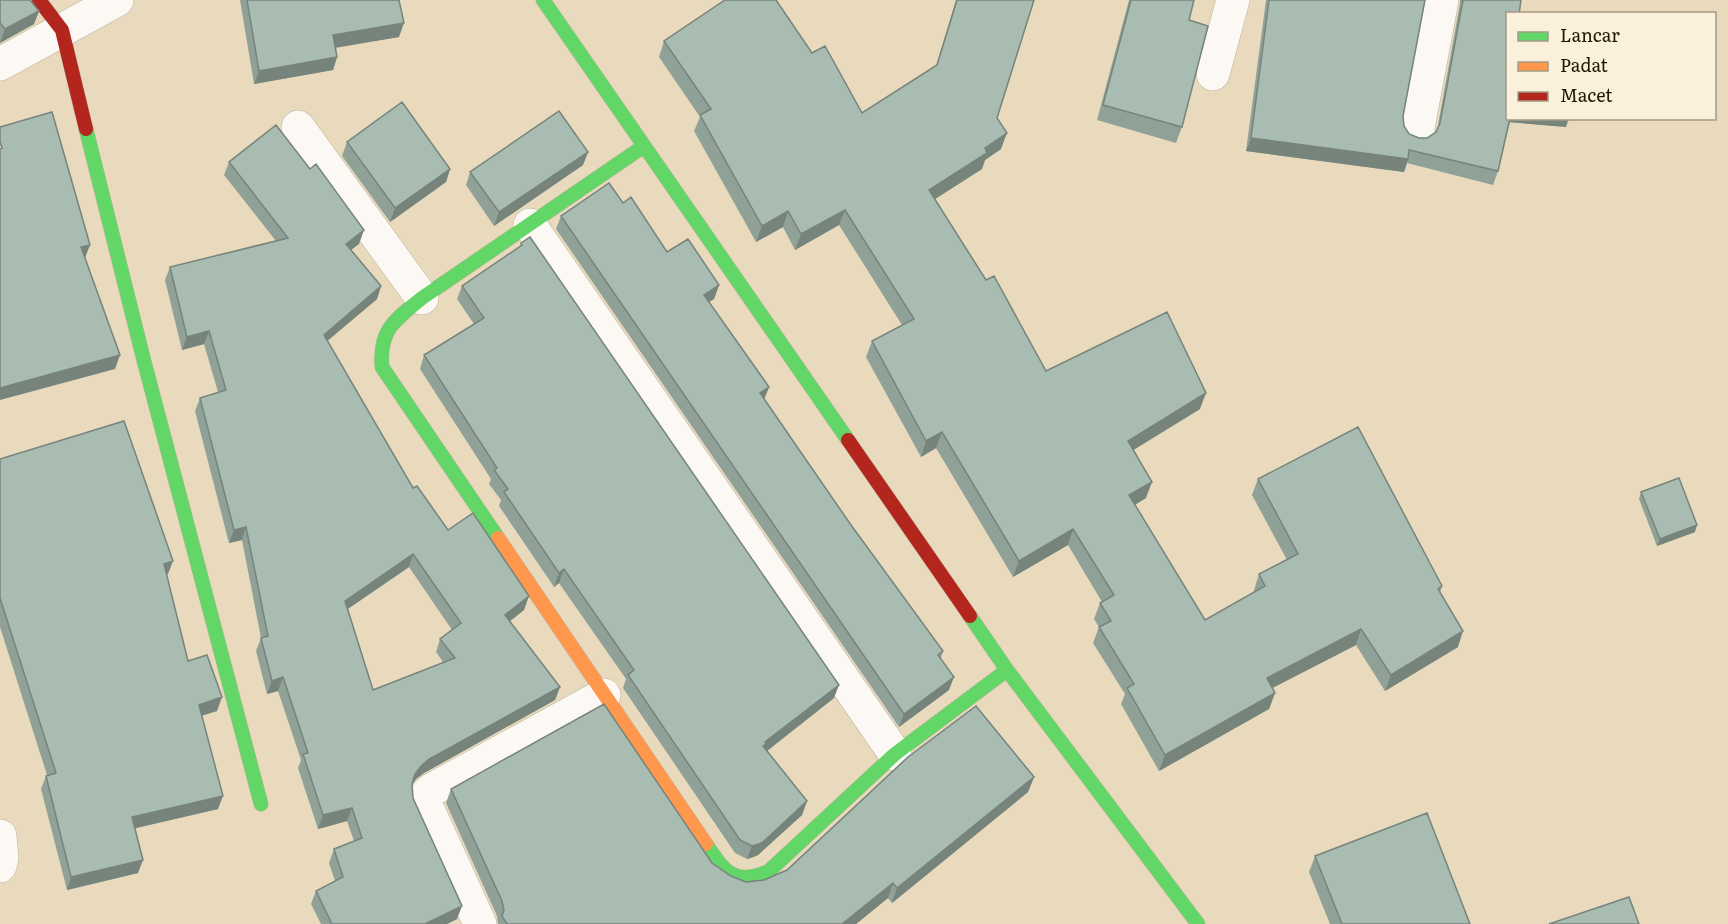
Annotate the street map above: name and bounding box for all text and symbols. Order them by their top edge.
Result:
legend [1506,12,1716,120]
text: Lancar [1560,21,1620,48]
text: Padat [1560,51,1609,78]
text: Macet [1560,81,1613,108]

